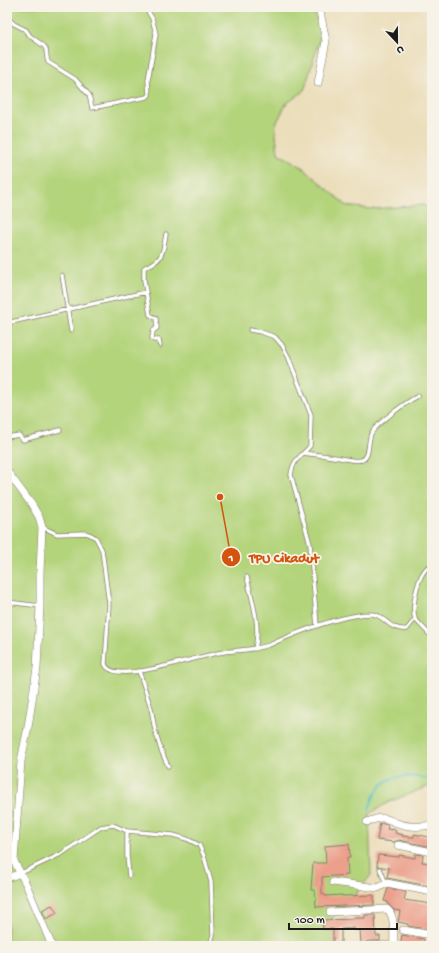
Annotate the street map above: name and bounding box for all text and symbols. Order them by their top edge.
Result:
north arrow [377,22,417,62]
text: U [394,43,405,56]
callout: TPU Cikadut [221,544,327,570]
text: TPU Cikadut [248,551,320,568]
text: 1 [228,552,234,566]
scale bar [289,905,397,931]
text: 100 m [294,914,325,928]

